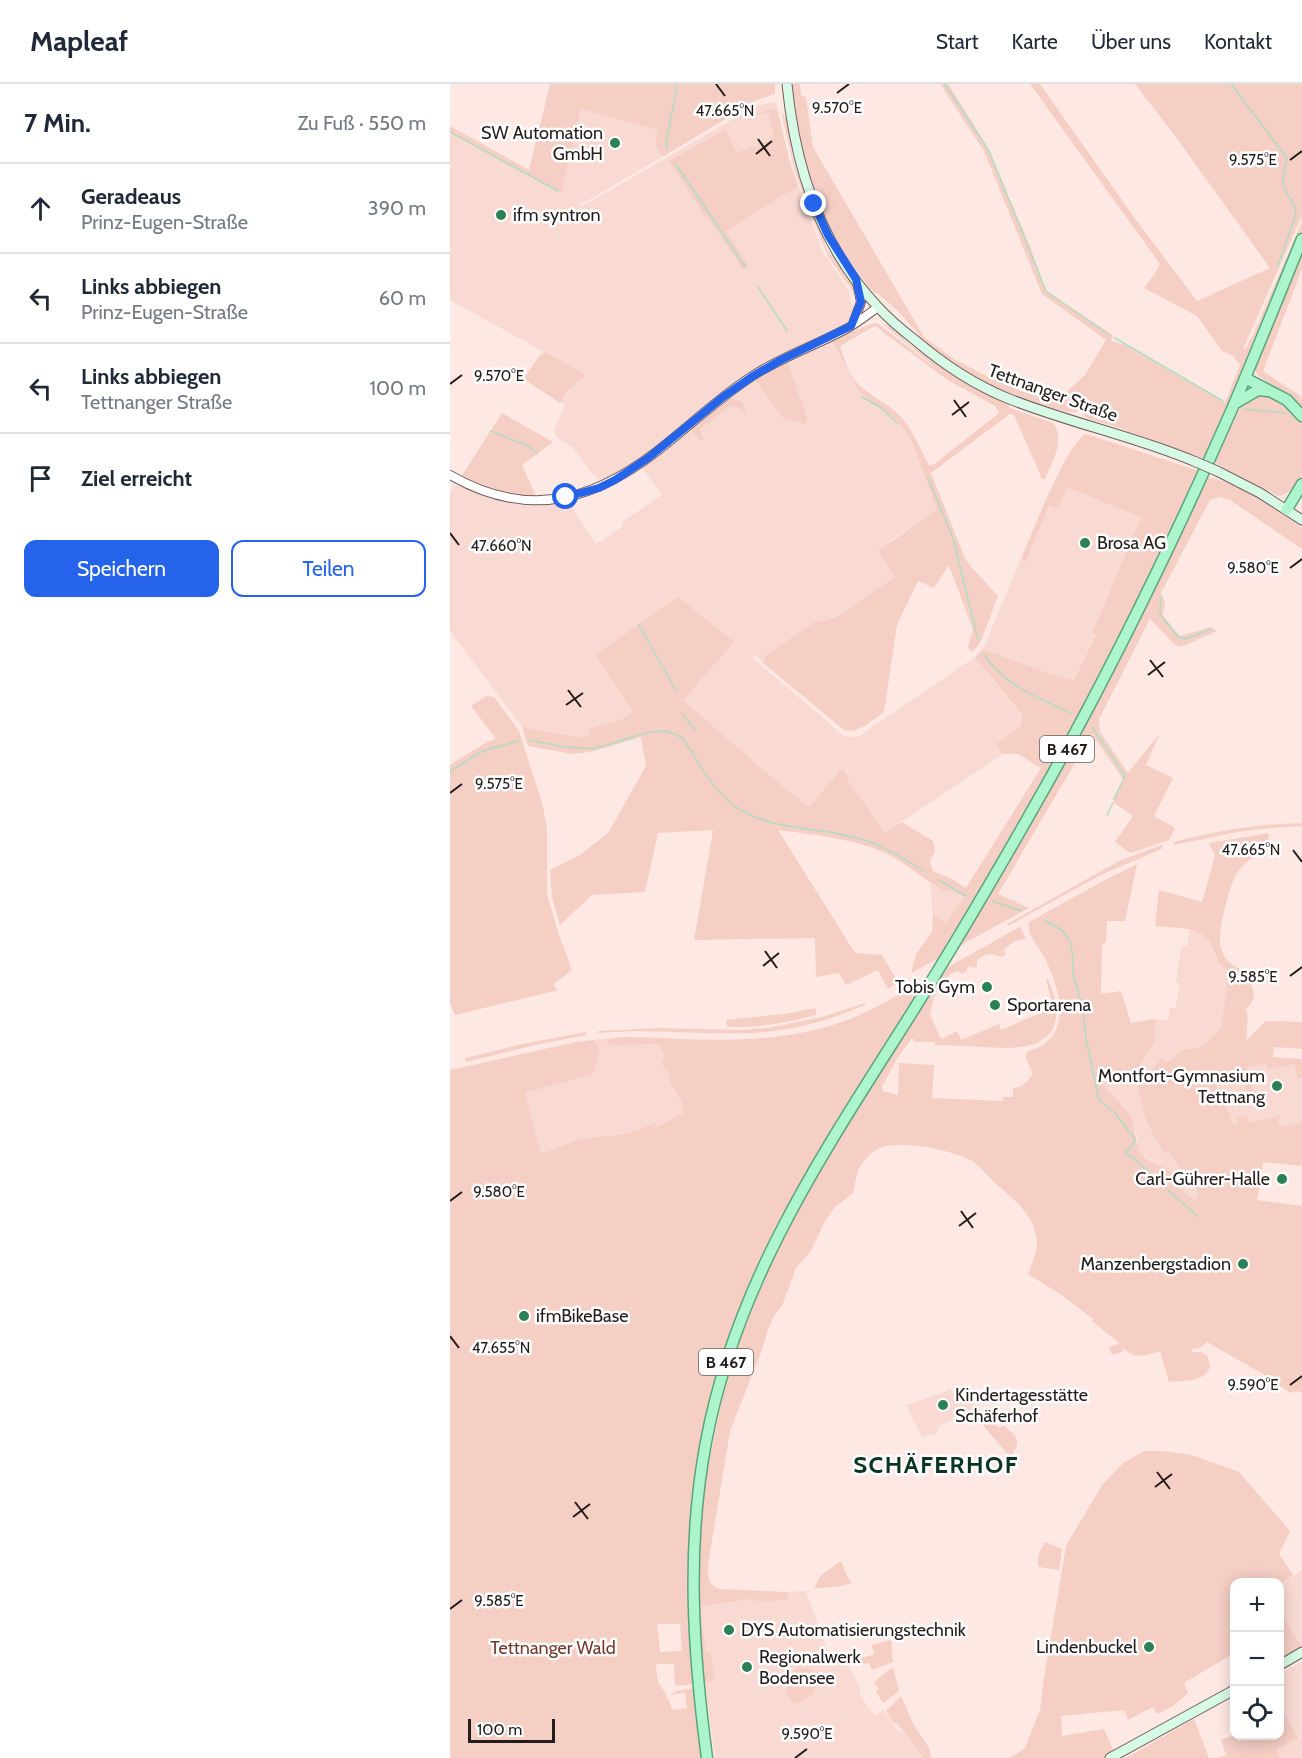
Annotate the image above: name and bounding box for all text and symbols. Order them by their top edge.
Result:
text: Mapleaf [30,24,128,58]
text: Start [936,29,979,54]
text: Karte [1012,29,1058,54]
text: Über uns [1091,29,1171,54]
text: Kontakt [1204,29,1272,54]
text: 9.570°E [812,99,862,117]
text: 47.665°N [696,102,754,120]
text: 7 Min. [24,107,91,139]
text: Zu Fuß · 550 m [298,111,426,135]
place label: SW Automation GmbH [481,122,603,165]
marker: SW Automation GmbH [608,136,622,150]
text: 9.575°E [1229,151,1277,169]
text: Geradeaus [81,183,181,210]
route end [800,190,826,216]
icon: ahead [24,192,57,225]
text: 390 m [368,196,426,220]
place label: ifm syntron [513,204,601,226]
marker: ifm syntron [494,208,508,222]
text: Prinz-Eugen-Straße [81,210,248,234]
text: Links abbiegen [81,273,221,300]
icon: left [24,282,57,315]
text: 60 m [379,286,426,310]
text: Prinz-Eugen-Straße [81,300,248,324]
street label: Tettnanger Straße [985,359,1121,427]
text: Links abbiegen [81,363,221,390]
text: 9.570°E [474,367,524,385]
icon: left [24,372,57,405]
text: 100 m [370,376,426,400]
text: Tettnanger Straße [81,390,232,414]
icon: arrive [24,462,57,495]
text: Ziel erreicht [81,465,192,492]
route start [552,483,578,509]
place label: Brosa AG [1097,532,1166,554]
marker: Brosa AG [1078,536,1092,550]
text: 47.660°N [470,537,532,555]
button: Speichern [24,540,219,597]
button: Teilen [231,540,426,597]
text: 9.580°E [1227,559,1279,577]
road number: B 467 [1040,736,1094,762]
text: 9.575°E [475,775,523,793]
text: 47.665°N [1222,841,1280,859]
text: 9.585°E [1228,968,1278,986]
place label: Tobis Gym [895,976,975,998]
marker: Tobis Gym [980,980,994,994]
place label: Sportarena [1007,994,1091,1016]
marker: Sportarena [988,998,1002,1012]
place label: Montfort-Gymnasium Tettnang [1098,1065,1266,1108]
marker: Montfort-Gymnasium Tettnang [1270,1079,1284,1093]
place label: Carl-Gührer-Halle [1135,1168,1270,1190]
marker: Carl-Gührer-Halle [1275,1172,1289,1186]
text: 9.580°E [473,1183,525,1201]
place label: Manzenbergstadion [1081,1253,1231,1275]
marker: Manzenbergstadion [1236,1257,1250,1271]
place label: ifmBikeBase [536,1305,628,1327]
marker: ifmBikeBase [517,1309,531,1323]
text: 47.655°N [472,1339,530,1357]
road number: B 467 [699,1349,753,1375]
text: 9.590°E [1227,1376,1279,1394]
place label: Kindertagesstätte Schäferhof [955,1384,1088,1427]
marker: Kindertagesstätte Schäferhof [936,1398,950,1412]
district label: SCHÄFERHOF [853,1450,1019,1479]
map controls [1230,1578,1284,1740]
button: + [1230,1578,1284,1632]
text: 9.585°E [474,1592,524,1610]
place label: DYS Automatisierungstechnik [741,1619,967,1641]
marker: DYS Automatisierungstechnik [722,1623,736,1637]
button: − [1230,1632,1284,1686]
place label: Lindenbuckel [1036,1636,1138,1658]
park label: Tettnanger Wald [490,1637,616,1659]
marker: Lindenbuckel [1142,1640,1156,1654]
place label: Regionalwerk Bodensee [759,1646,861,1689]
marker: Regionalwerk Bodensee [740,1660,754,1674]
button: locate [1230,1686,1284,1740]
scale bar [468,1716,555,1744]
text: 100 m [477,1720,522,1739]
text: 9.590°E [781,1725,833,1743]

